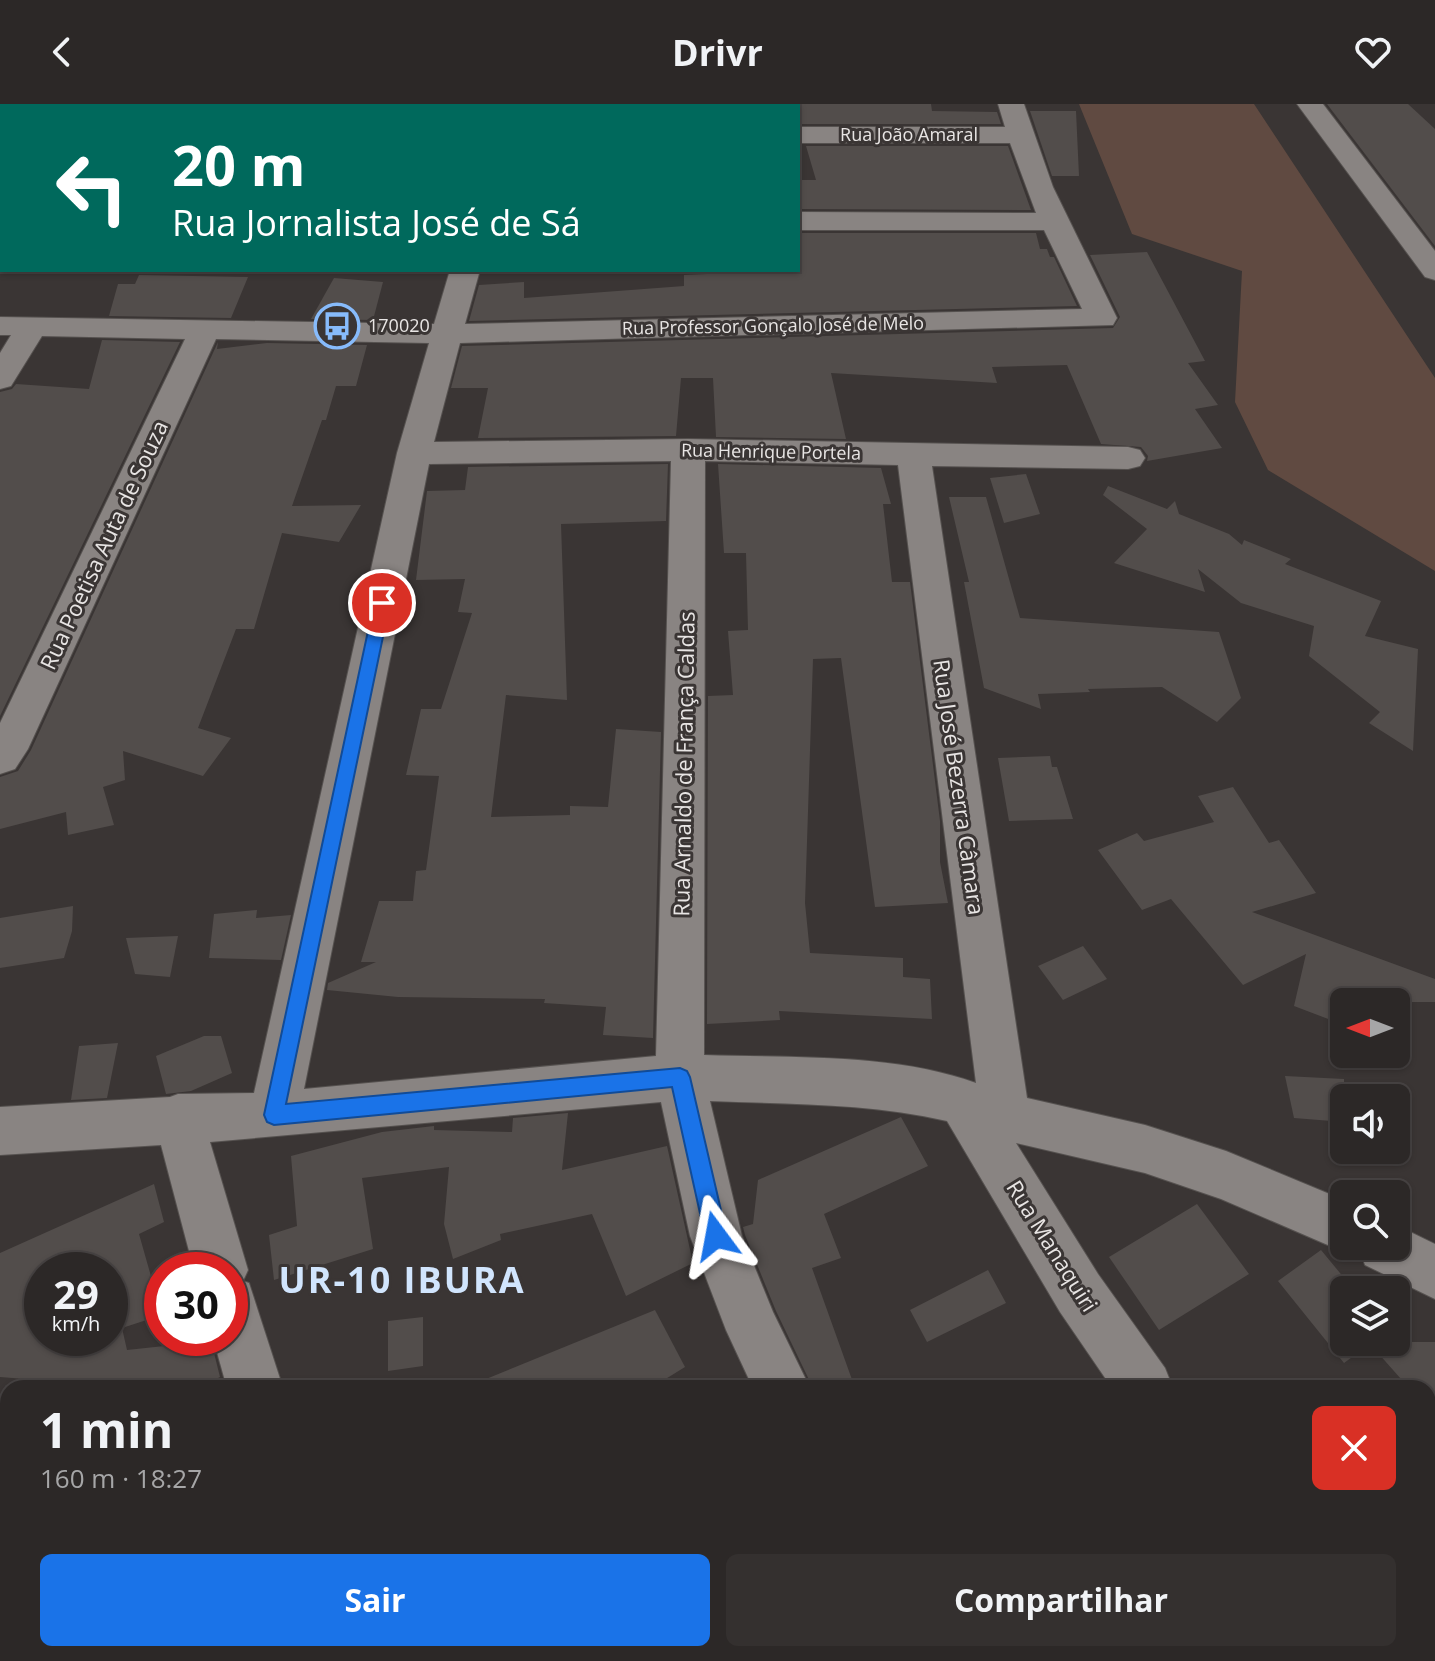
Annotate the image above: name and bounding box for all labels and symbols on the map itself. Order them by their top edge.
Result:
street label: Rua João Amaral [840,122,978,146]
bus stop icon: 170020 [313,302,361,350]
street label: Rua Professor Gonçalo José de Melo [622,310,924,340]
place label: 170020 [368,313,430,337]
street label: Rua Poetisa Auta de Souza [32,415,174,674]
street label: Rua Henrique Portela [681,437,861,465]
pin [348,569,416,637]
street label: Rua Arnaldo de França Caldas [665,611,701,917]
street label: Rua José Bezerra Câmara [927,657,993,917]
north arrow [1330,988,1410,1068]
street label: Rua Manaquiri [1000,1174,1105,1317]
position arrow [674,1194,758,1278]
speed limit sign: 30 [144,1252,248,1356]
district label: UR-10 IBURA [279,1255,526,1304]

